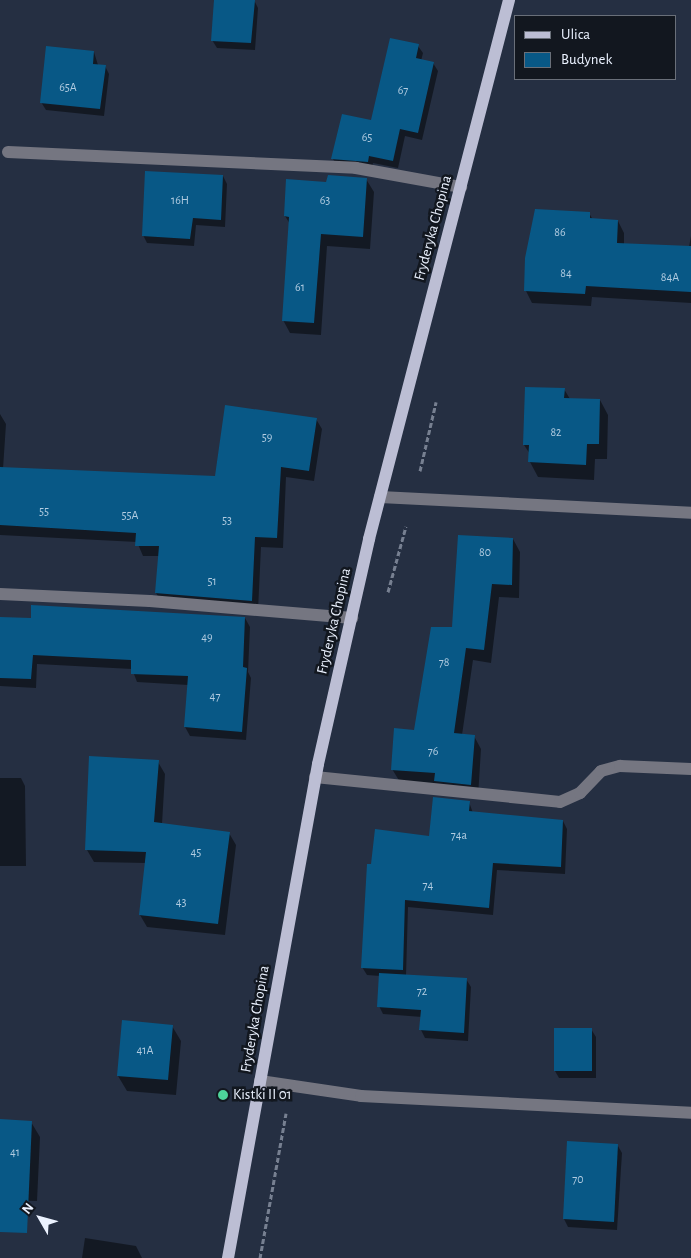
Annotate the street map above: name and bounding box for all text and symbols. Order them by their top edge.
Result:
legend [514,15,676,80]
text: Ulica [561,27,590,42]
text: Budynek [561,52,612,67]
house number: 65A [59,81,77,95]
house number: 67 [398,84,408,98]
house number: 65 [362,131,372,145]
street label: Fryderyka Chopina [410,173,456,283]
house number: 16H [171,194,189,208]
house number: 63 [320,194,330,208]
house number: 86 [554,226,566,240]
house number: 84 [560,267,572,281]
house number: 84A [661,271,679,285]
house number: 61 [295,281,305,295]
house number: 82 [550,426,562,440]
house number: 59 [262,431,272,445]
house number: 55 [39,505,49,519]
house number: 55A [122,509,138,523]
house number: 53 [222,514,232,528]
house number: 80 [479,546,491,560]
street label: Fryderyka Chopina [313,566,355,676]
house number: 51 [207,575,217,589]
house number: 49 [201,631,213,645]
house number: 78 [439,656,449,670]
house number: 47 [210,690,220,704]
house number: 76 [428,745,438,759]
house number: 74a [451,829,467,843]
house number: 45 [191,846,201,860]
house number: 74 [423,879,433,893]
house number: 43 [176,896,186,910]
street label: Fryderyka Chopina [237,964,273,1074]
house number: 72 [417,985,427,999]
house number: 41A [137,1044,153,1058]
place label: Kistki II 01 [233,1086,292,1104]
marker: Kistki II 01 [217,1089,229,1101]
house number: 41 [10,1146,20,1160]
house number: 70 [572,1173,584,1187]
north arrow [15,1193,65,1243]
text: N [20,1201,37,1217]

